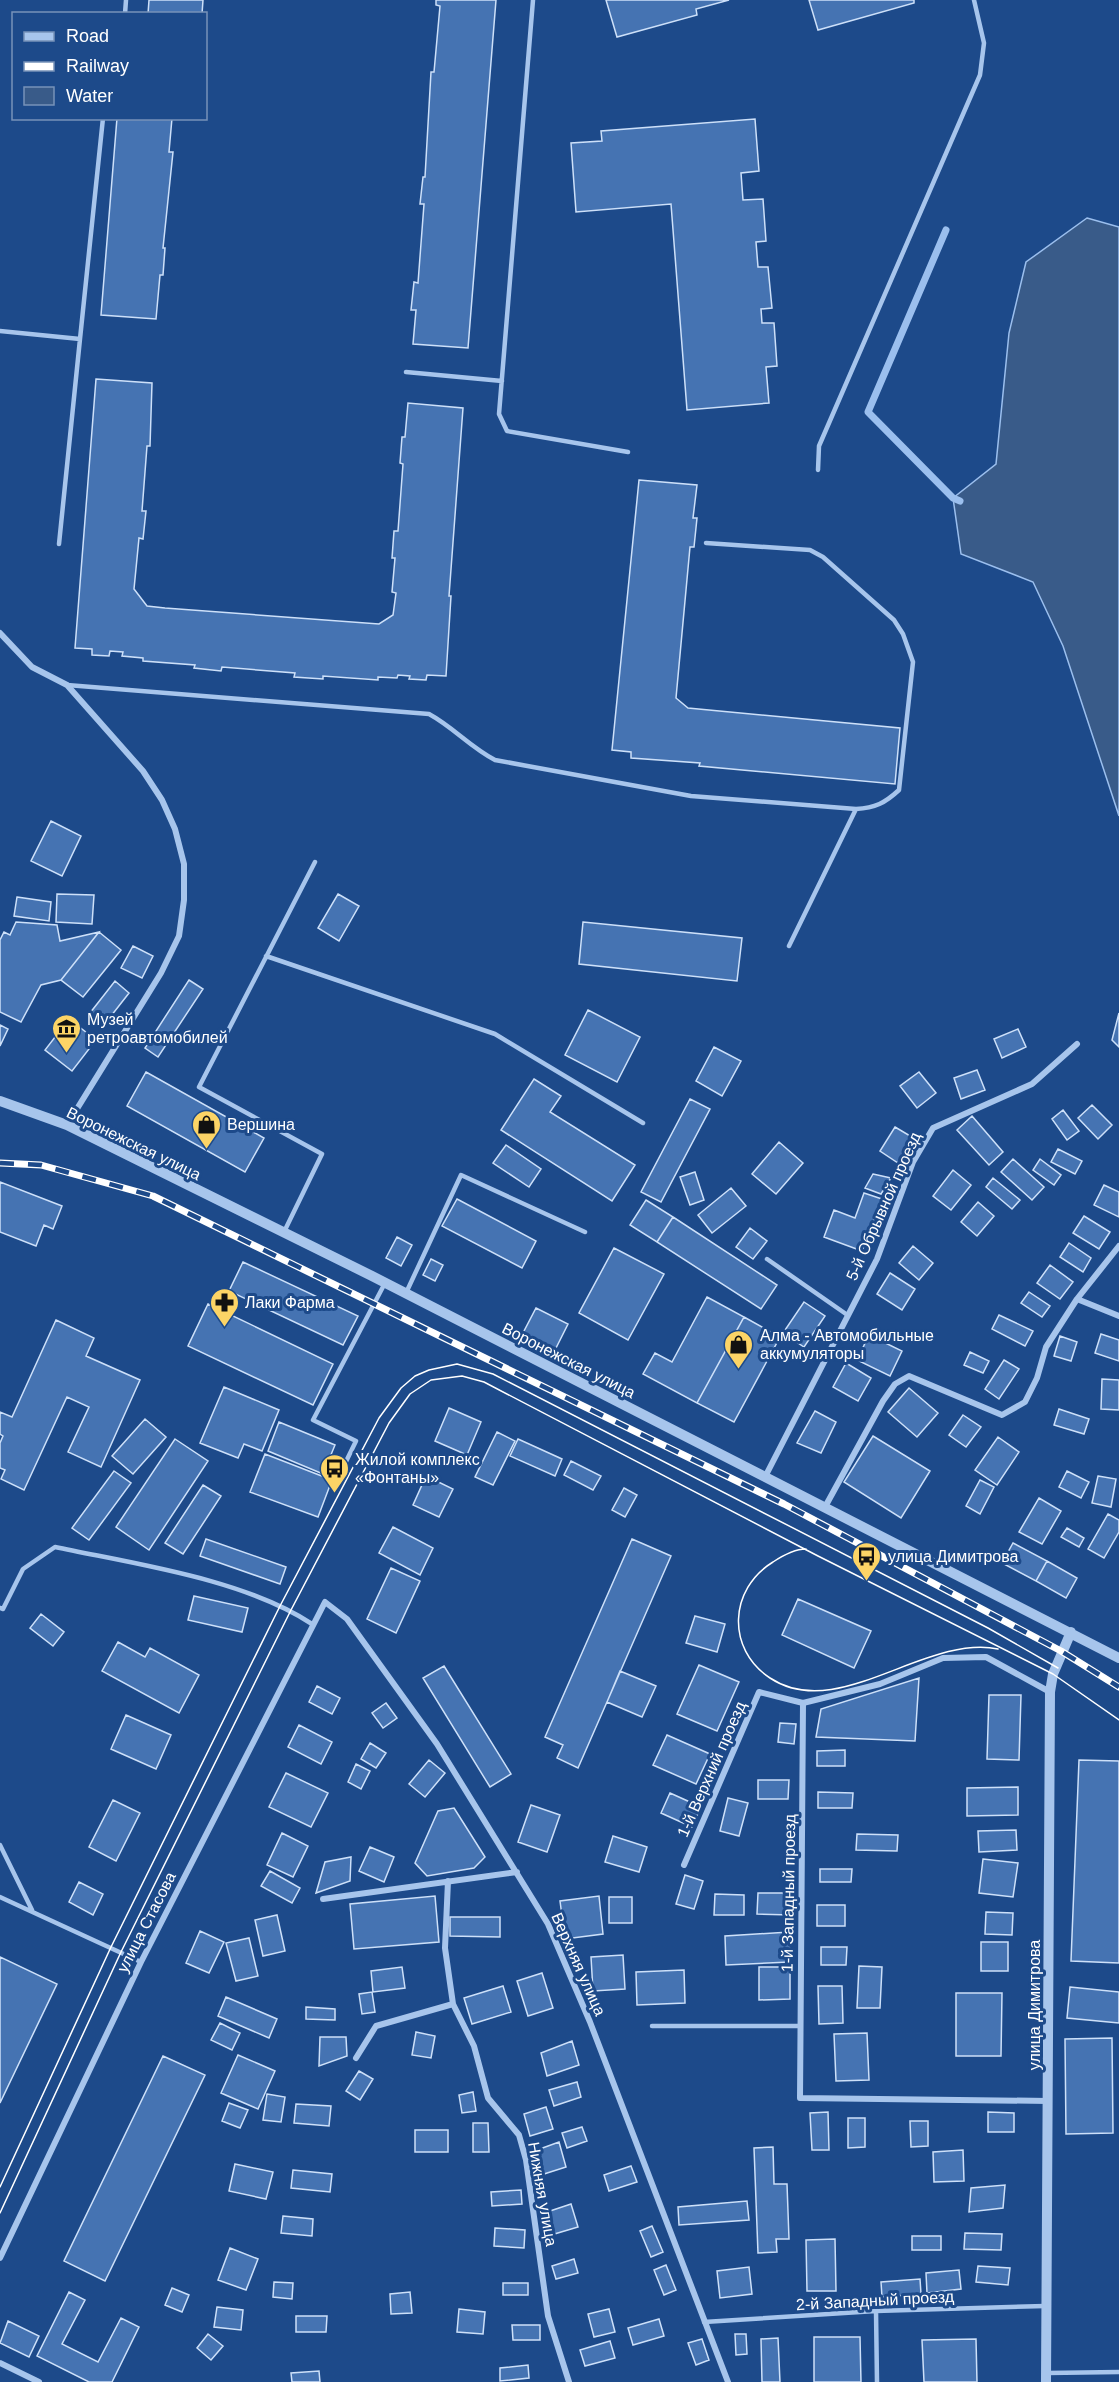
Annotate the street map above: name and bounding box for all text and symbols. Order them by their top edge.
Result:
legend [12,12,207,120]
text: Road [66,26,109,46]
text: Railway [66,56,129,76]
text: Water [66,86,113,106]
place label: Музей ретроавтомобилей [87,1011,228,1046]
museum icon: Музей ретроавтомобилей [50,1012,82,1054]
street label: Воронежская улица [64,1104,204,1183]
shop icon: Вершина [190,1108,222,1150]
place label: Вершина [227,1116,295,1133]
street label: 5-й Обрывной проезд [843,1129,924,1283]
pharmacy icon: Лаки Фарма [208,1286,240,1328]
place label: Лаки Фарма [245,1294,335,1311]
street label: Воронежская улица [499,1320,638,1401]
place label: Алма - Автомобильные аккумуляторы [760,1327,934,1362]
shop icon: Алма - Автомобильные аккумуляторы [723,1328,755,1370]
place label: Жилой комплекс «Фонтаны» [355,1451,480,1486]
bus stop icon: Жилой комплекс «Фонтаны» [318,1452,350,1494]
bus stop icon: улица Димитрова [851,1540,883,1582]
place label: улица Димитрова [888,1548,1019,1565]
street label: 1-й Верхний проезд [674,1698,749,1840]
street label: 1-й Западный проезд [779,1813,798,1972]
street label: улица Стасова [114,1869,179,1975]
street label: Верхняя улица [548,1910,609,2018]
street label: улица Димитрова [1026,1940,1043,2070]
street label: Нижняя улица [525,2141,560,2248]
street label: 2-й Западный проезд [796,2288,955,2313]

